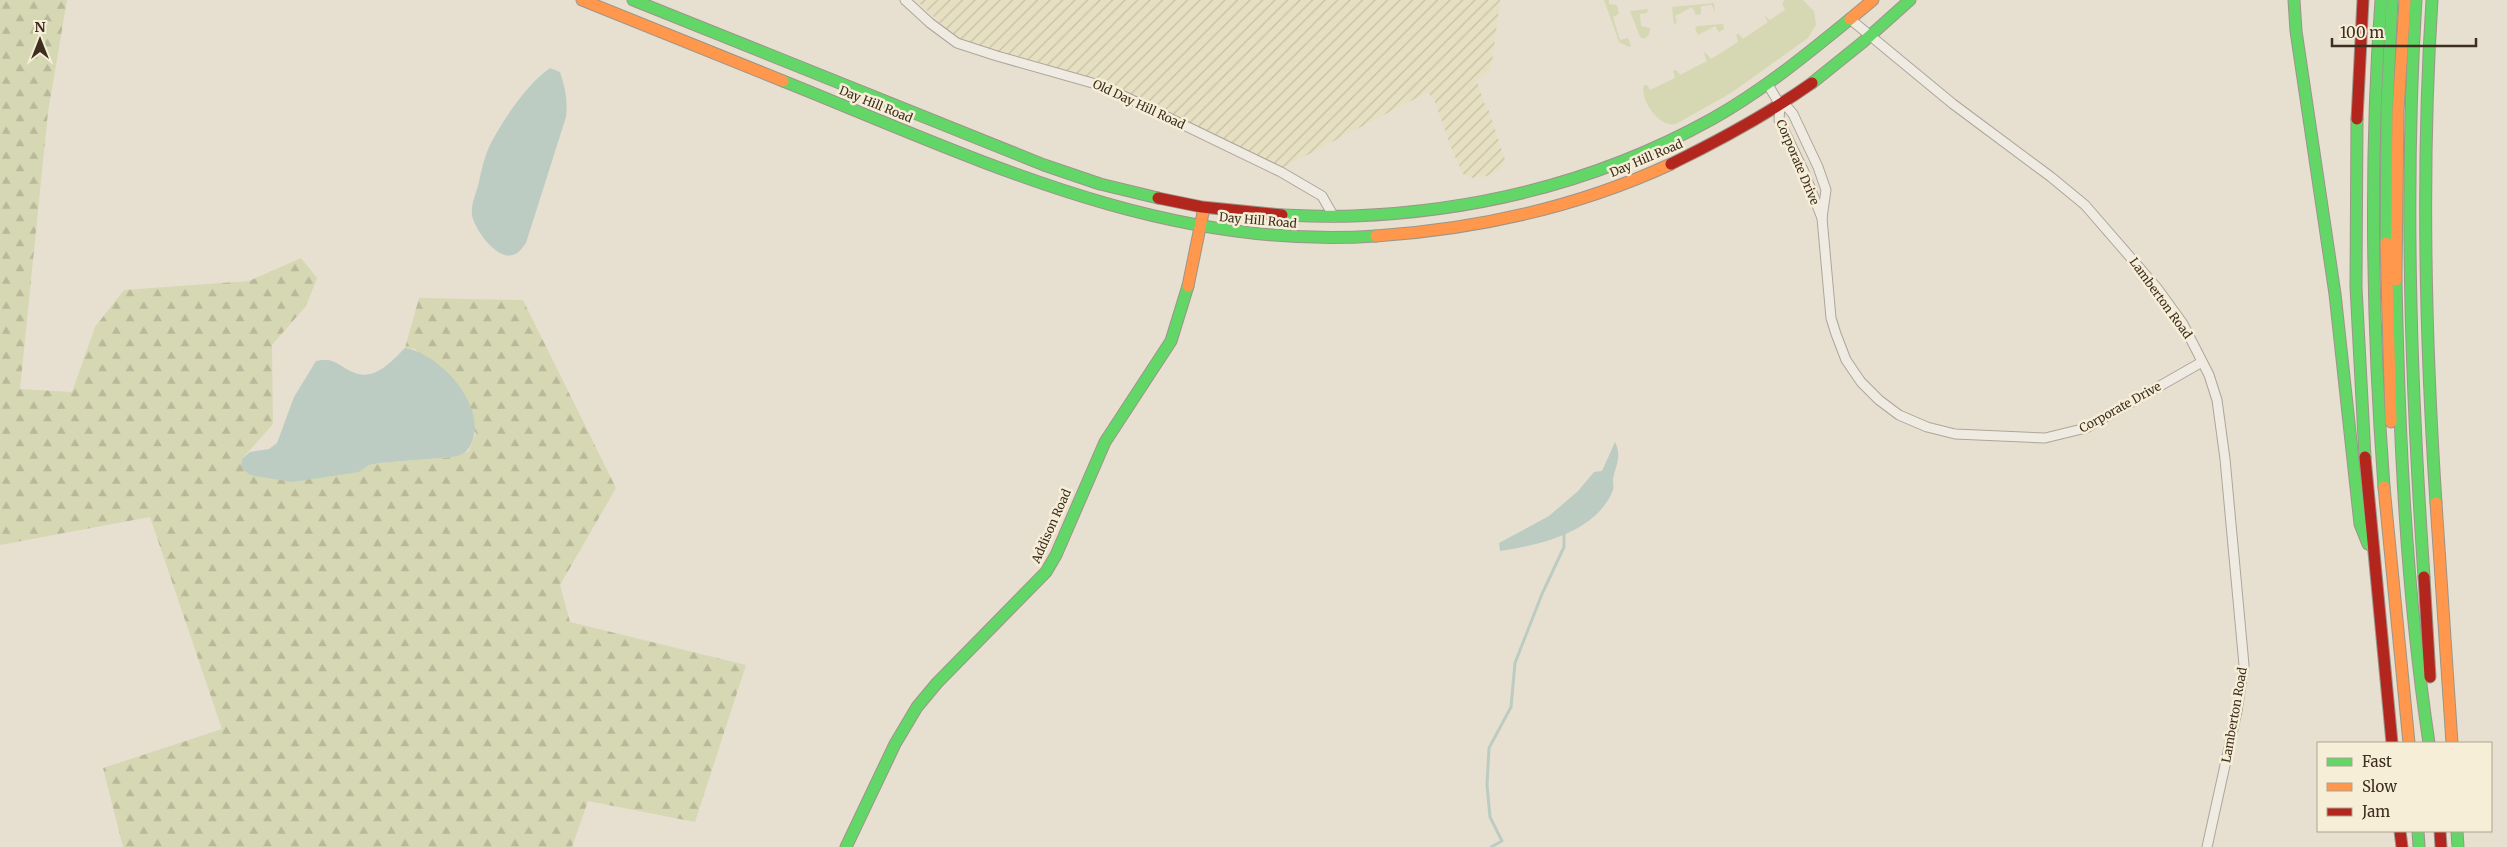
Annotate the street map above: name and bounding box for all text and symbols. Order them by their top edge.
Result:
north arrow [15,15,65,65]
scale bar [2332,15,2476,47]
text: N [34,18,46,36]
text: 100 m [2340,23,2384,42]
street label: Old Day Hill Road [1090,76,1188,132]
street label: Day Hill Road [837,82,915,126]
street label: Corporate Drive [1773,117,1823,207]
street label: Day Hill Road [1607,136,1685,180]
street label: Day Hill Road [1219,209,1297,231]
street label: Lamberton Road [2127,255,2195,341]
street label: Corporate Drive [2077,378,2163,436]
street label: Addison Road [1028,487,1074,566]
street label: Lamberton Road [2218,666,2250,764]
legend [2317,742,2492,832]
text: Fast [2362,752,2392,771]
text: Slow [2362,777,2397,796]
text: Jam [2361,802,2390,821]

